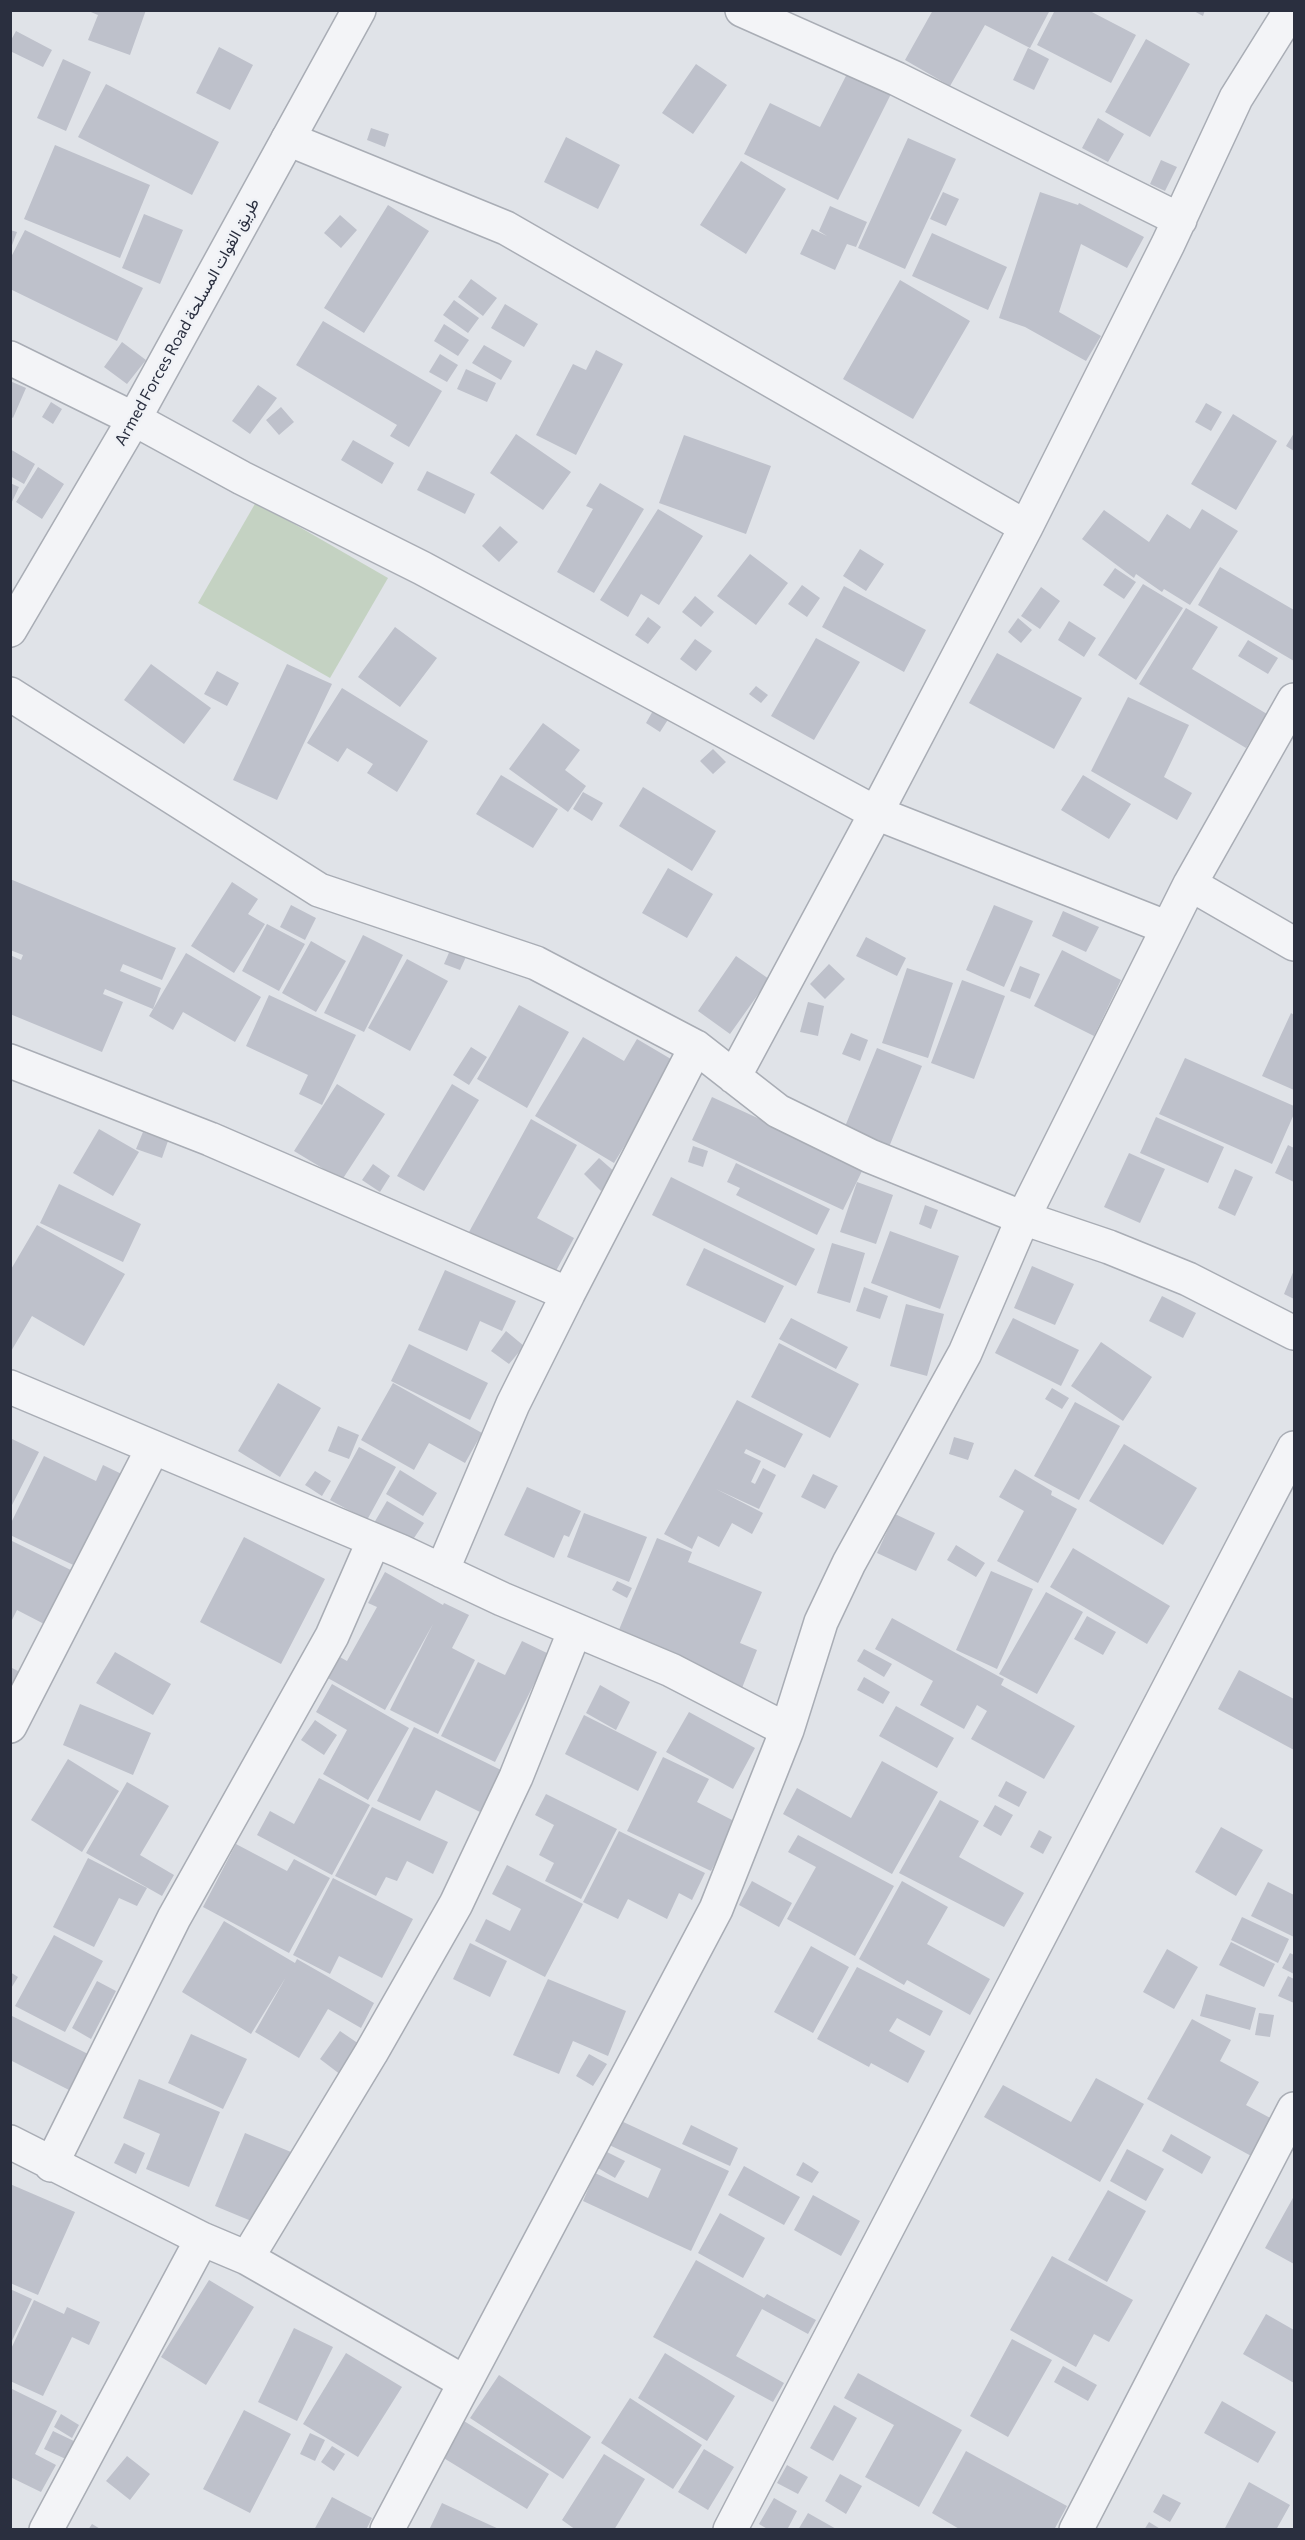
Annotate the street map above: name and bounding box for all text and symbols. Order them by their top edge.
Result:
street label: Armed Forces Road طريق القوات المسلحة [111,195,263,449]

